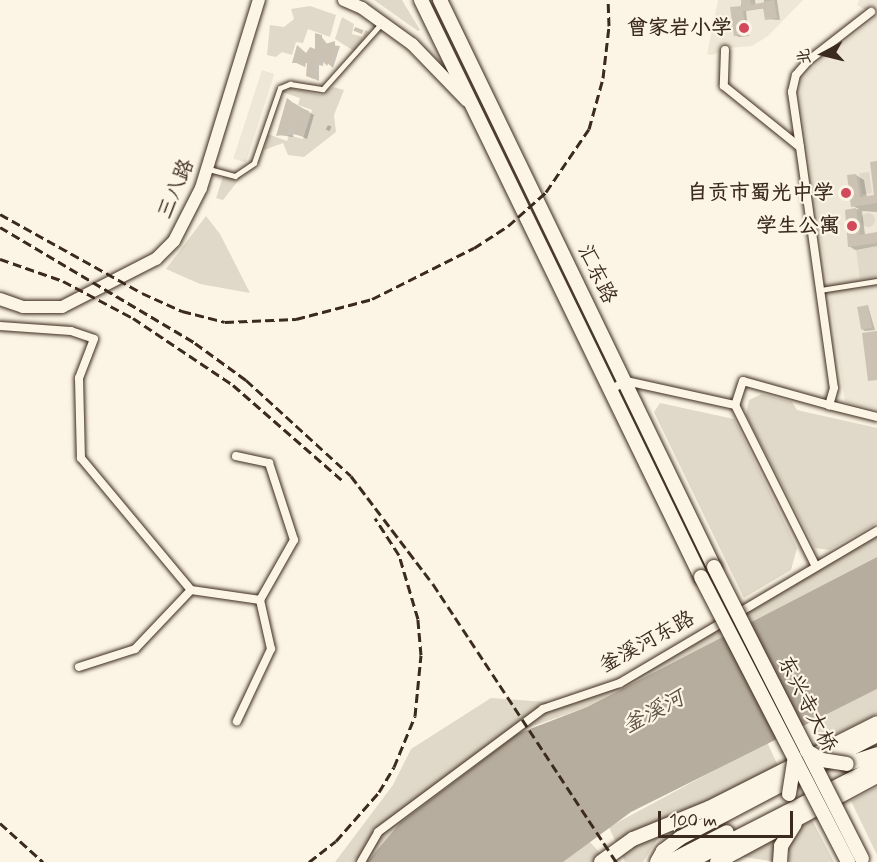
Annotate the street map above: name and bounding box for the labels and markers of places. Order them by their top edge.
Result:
place label: 曾家岩小学 [627,15,732,41]
marker: 曾家岩小学 [737,21,751,35]
place label: 自贡市蜀光中学 [687,180,834,206]
marker: 自贡市蜀光中学 [839,186,853,200]
place label: 学生公寓 [756,213,840,239]
marker: 学生公寓 [845,219,859,233]

